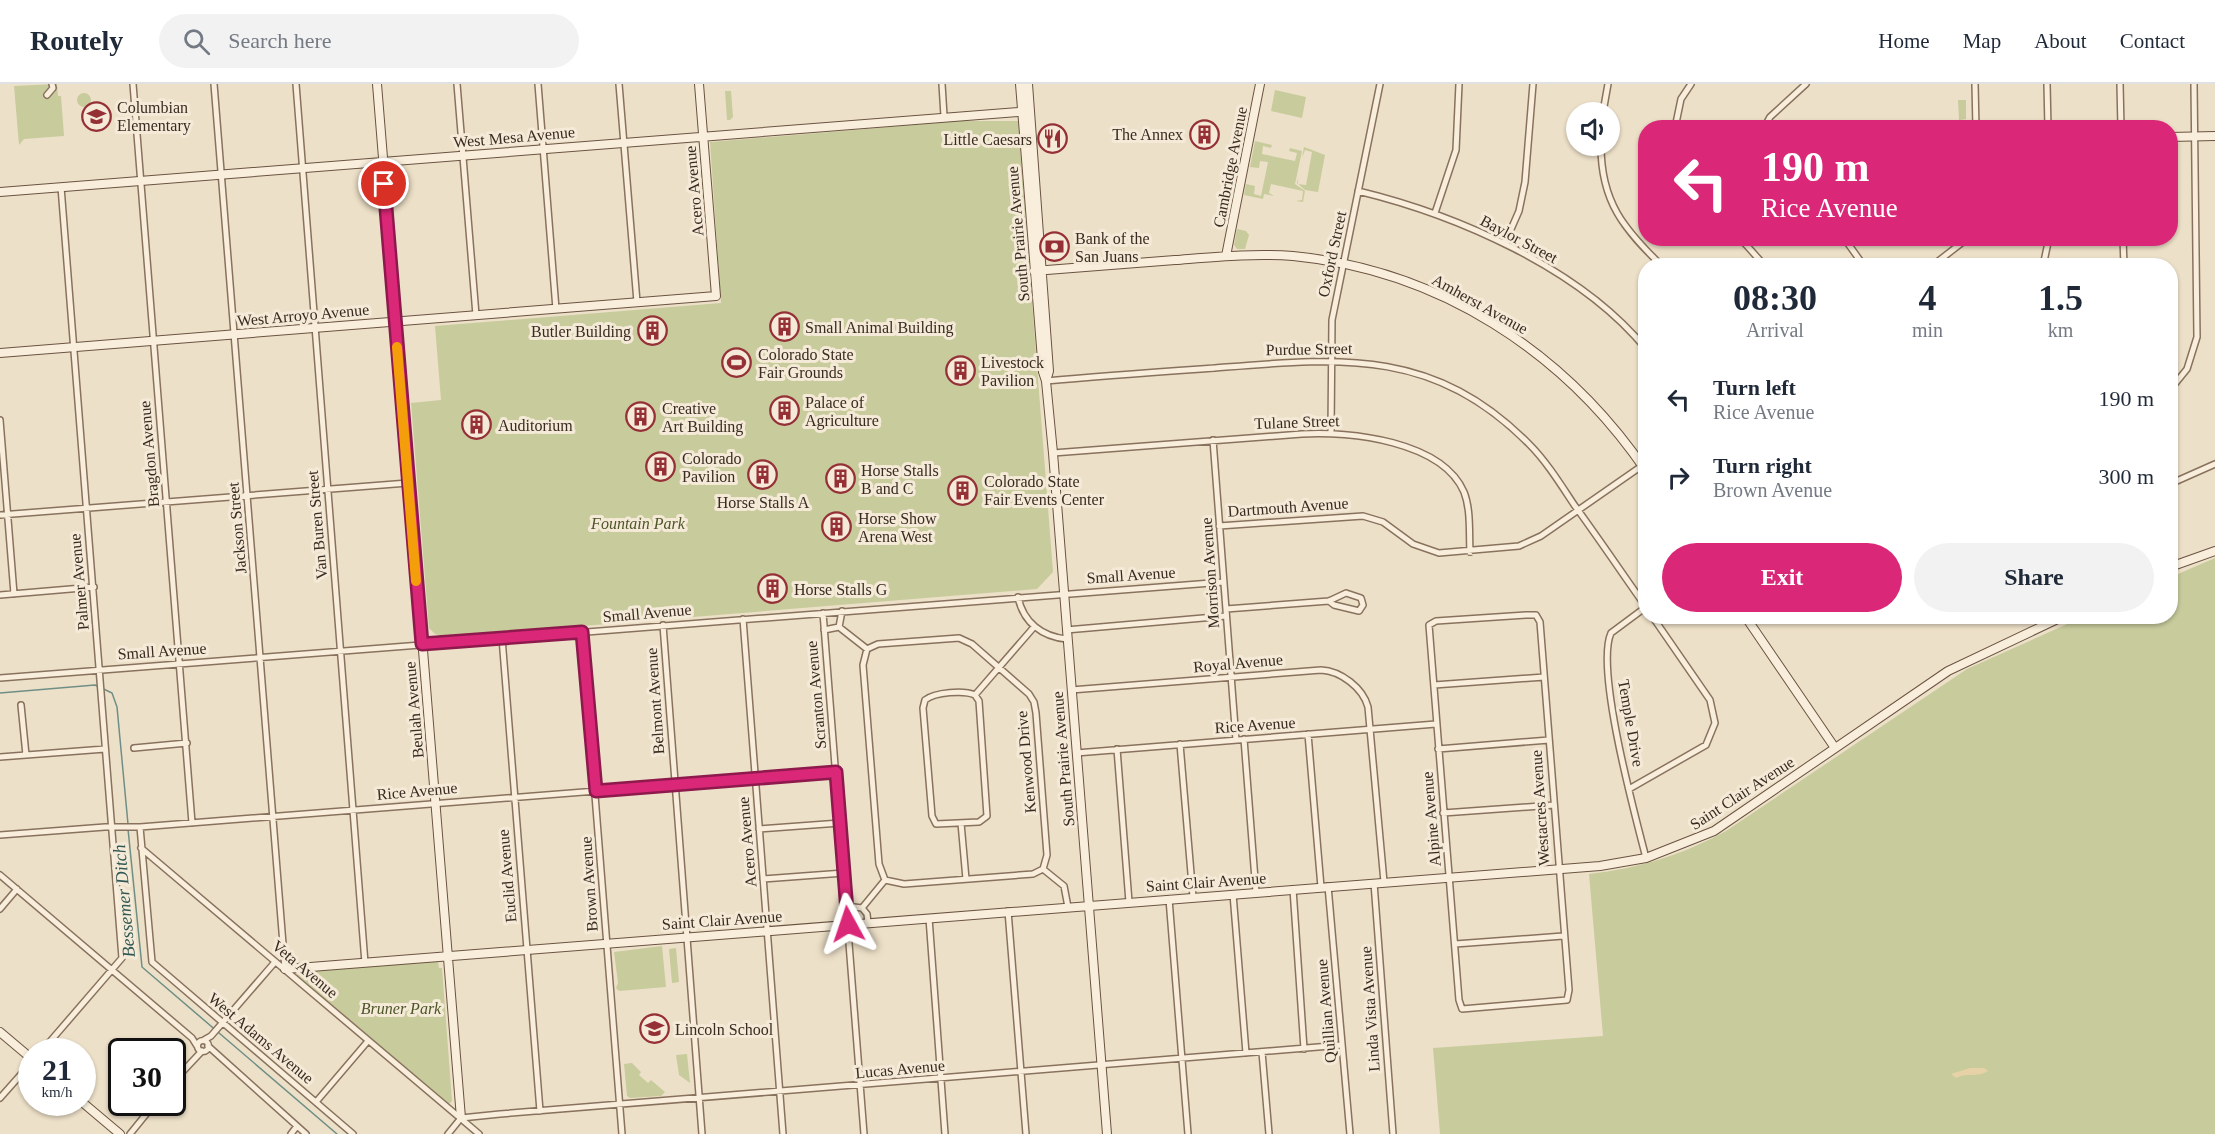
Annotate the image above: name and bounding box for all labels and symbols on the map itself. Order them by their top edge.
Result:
place label: Columbian Elementary [117,99,191,135]
school or university icon: Columbian Elementary [80,100,112,132]
street label: Cambridge Avenue [1210,105,1251,229]
building icon: The Annex [1188,118,1220,150]
street label: West Mesa Avenue [453,123,575,151]
restaurant icon: Little Caesars [1037,123,1069,155]
place label: The Annex [1112,126,1183,143]
place label: Little Caesars [944,131,1032,148]
street label: Acero Avenue [682,145,706,237]
pin [358,158,409,209]
street label: South Prairie Avenue [1004,166,1032,302]
street label: Oxford Street [1315,209,1350,299]
street label: Baylor Street [1477,212,1561,268]
place label: Bank of the San Juans [1075,230,1150,265]
bank icon: Bank of the San Juans [1038,231,1070,263]
street label: Amherst Avenue [1429,271,1531,337]
street label: West Arroyo Avenue [236,301,370,330]
building icon: Small Animal Building [768,311,800,343]
building icon: Butler Building [636,315,668,347]
place label: Small Animal Building [805,319,953,337]
place label: Butler Building [531,323,631,341]
street label: Purdue Street [1266,340,1353,358]
place label: Colorado State Fair Grounds [758,346,854,381]
sports icon: Colorado State Fair Grounds [721,347,753,379]
place label: Livestock Pavilion [981,354,1044,389]
building icon: Livestock Pavilion [944,355,976,387]
place label: Palace of Agriculture [805,394,879,430]
building icon: Palace of Agriculture [768,395,800,427]
street label: Bragdon Avenue [136,400,163,508]
place label: Creative Art Building [662,400,743,436]
building icon: Creative Art Building [625,401,657,433]
building icon: Auditorium [461,409,493,441]
street label: Tulane Street [1254,412,1340,432]
place label: Auditorium [498,417,573,434]
place label: Colorado Pavilion [682,450,742,485]
building icon: Colorado Pavilion [645,451,677,483]
building icon: Horse Stalls A [747,458,779,490]
place label: Horse Stalls B and C [861,462,939,497]
building icon: Horse Stalls B and C [824,463,856,495]
street label: Van Buren Street [304,469,330,580]
place label: Colorado State Fair Events Center [984,473,1105,508]
building icon: Colorado State Fair Events Center [947,474,979,506]
street label: Jackson Street [224,481,249,575]
place label: Horse Stalls A [717,494,810,511]
street label: Dartmouth Avenue [1227,494,1349,520]
place label: Horse Show Arena West [858,510,937,545]
building icon: Horse Show Arena West [821,511,853,543]
park label: Fountain Park [590,515,686,532]
street label: Morrison Avenue [1198,517,1222,629]
street label: Palmer Avenue [66,533,92,631]
street label: Small Avenue [1086,563,1176,587]
building icon: Horse Stalls G [757,573,789,605]
place label: Horse Stalls G [794,581,888,598]
street label: Small Avenue [602,601,692,625]
street label: Small Avenue [117,639,207,663]
street label: Scranton Avenue [803,640,829,750]
street label: Belmont Avenue [643,647,667,755]
street label: Royal Avenue [1192,651,1284,676]
street label: Beulah Avenue [401,661,427,759]
street label: Temple Drive [1614,678,1647,768]
street label: South Prairie Avenue [1049,691,1077,827]
street label: Kenwood Drive [1013,710,1039,814]
street label: Rice Avenue [1214,714,1296,736]
street label: Westacres Avenue [1527,749,1553,867]
street label: Saint Clair Avenue [1687,753,1797,833]
street label: Alpine Avenue [1418,771,1445,867]
street label: Rice Avenue [376,779,458,803]
street label: Acero Avenue [735,796,759,888]
street label: Euclid Avenue [494,829,520,923]
street label: Brown Avenue [577,836,601,932]
water label: Bessemer Ditch [109,844,139,958]
street label: Saint Clair Avenue [1145,869,1267,895]
position arrow [816,892,880,956]
street label: Saint Clair Avenue [661,907,783,933]
street label: Veta Avenue [269,937,341,1001]
street label: Linda Vista Avenue [1357,946,1383,1072]
street label: Quillian Avenue [1313,958,1339,1064]
street label: West Adams Avenue [205,989,317,1087]
park label: Bruner Park [361,1000,442,1017]
school or university icon: Lincoln School [638,1013,670,1045]
place label: Lincoln School [675,1021,774,1038]
speed limit sign: 30 [108,1038,186,1116]
street label: Lucas Avenue [854,1057,946,1081]

